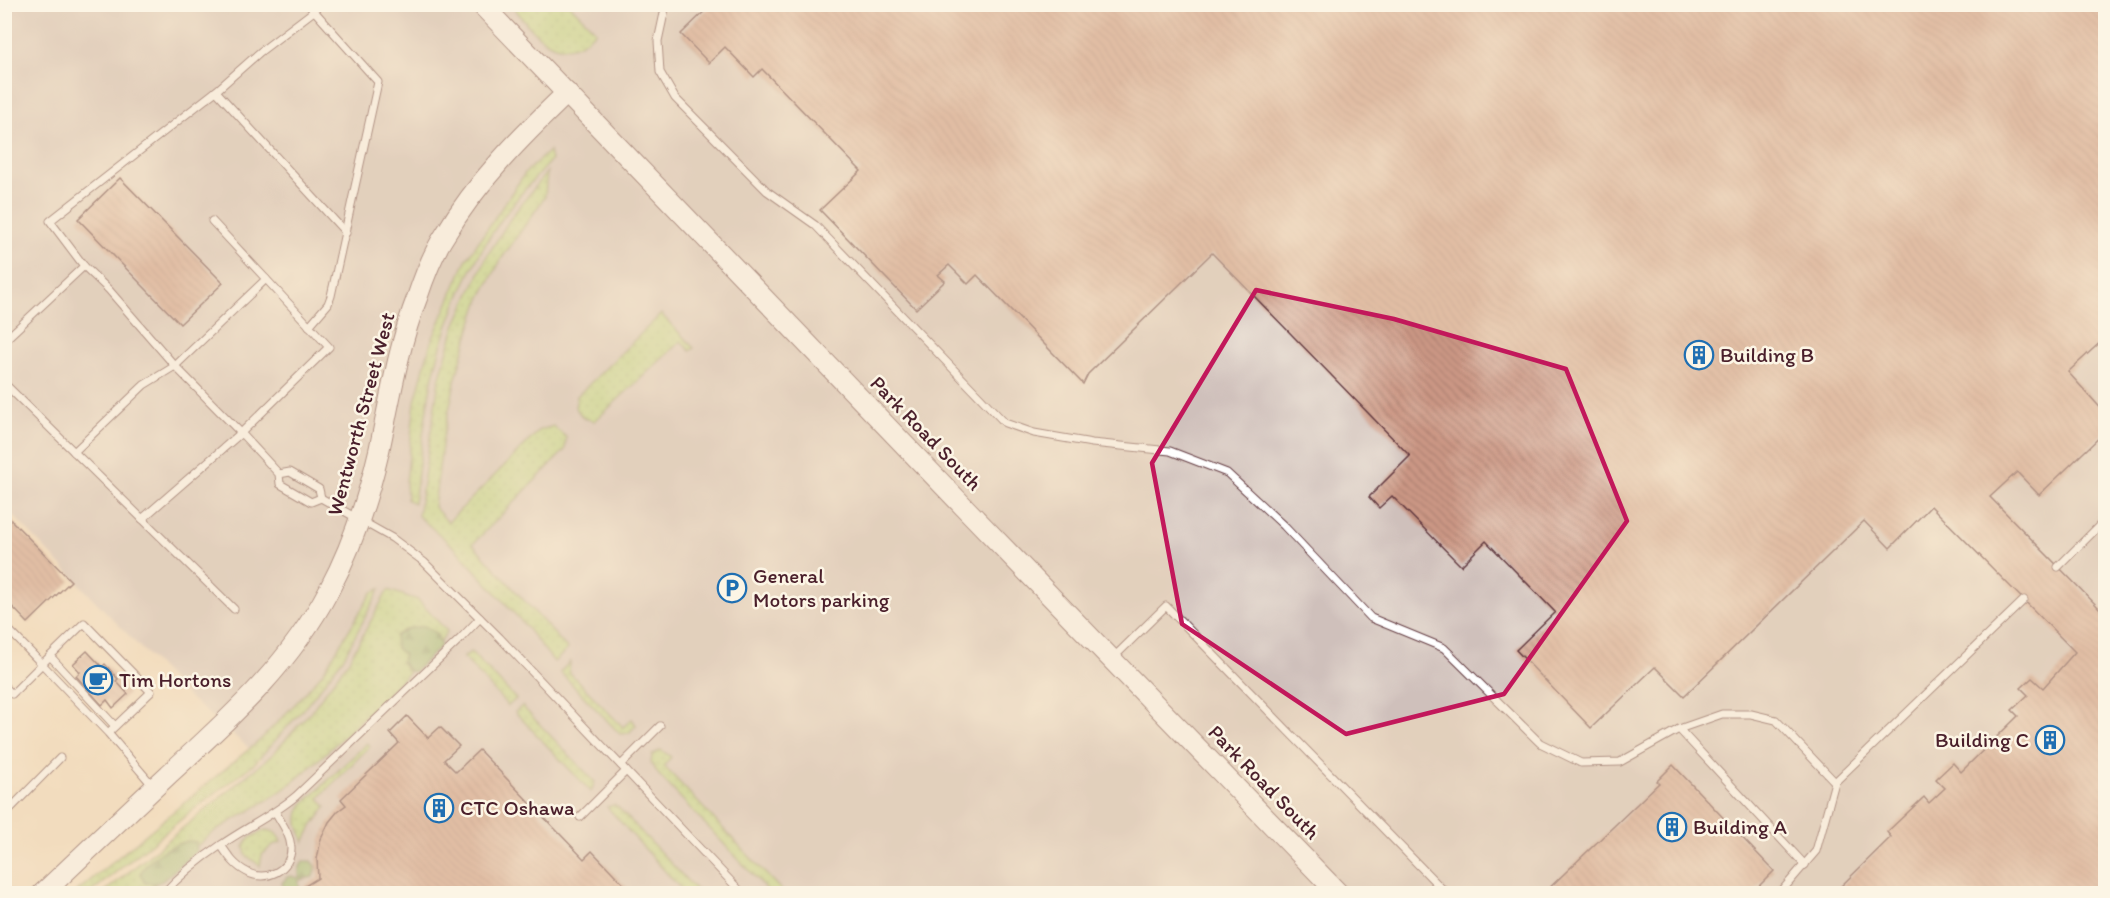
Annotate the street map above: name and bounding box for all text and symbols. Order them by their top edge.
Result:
street label: Wentworth Street West [321,309,400,518]
building icon: Building B [1683,339,1715,371]
place label: Building B [1720,342,1814,367]
street label: Park Road South [865,370,987,495]
place label: General Motors parking [753,563,890,612]
parking icon: General Motors parking [716,572,748,604]
cafe icon: Tim Hortons [82,664,114,696]
place label: Tim Hortons [119,667,231,692]
street label: Park Road South [1203,719,1325,844]
building icon: Building C [2034,724,2066,756]
place label: Building C [1935,727,2029,752]
building icon: CTC Oshawa [423,792,455,824]
place label: CTC Oshawa [460,795,574,820]
building icon: Building A [1656,811,1688,843]
place label: Building A [1693,814,1787,839]

